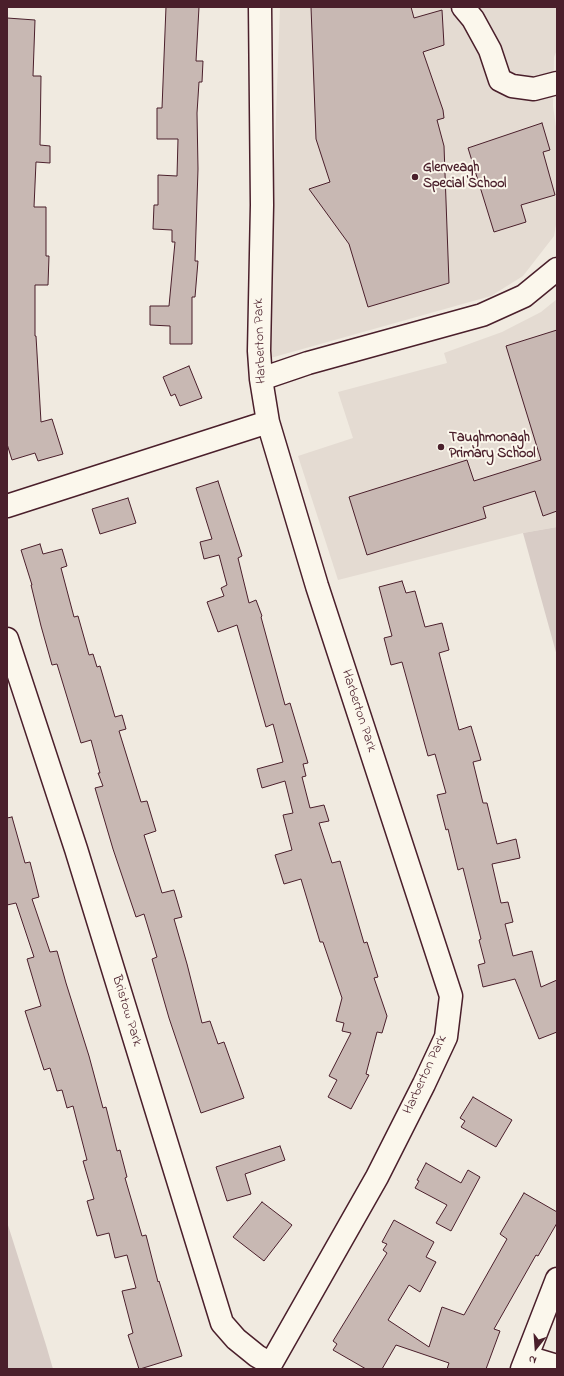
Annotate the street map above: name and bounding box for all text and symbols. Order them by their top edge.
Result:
place label: Glenveagh Special School [423,161,506,194]
marker: Glenveagh Special School [410,172,420,182]
street label: Harberton Park [251,298,271,384]
place label: Taughmonagh Primary School [449,431,536,464]
marker: Taughmonagh Primary School [436,442,446,452]
street label: Harberton Park [337,668,379,754]
street label: Bristow Park [107,973,145,1049]
street label: Harberton Park [400,1033,452,1117]
north arrow [516,1328,556,1368]
text: N [527,1351,538,1368]

